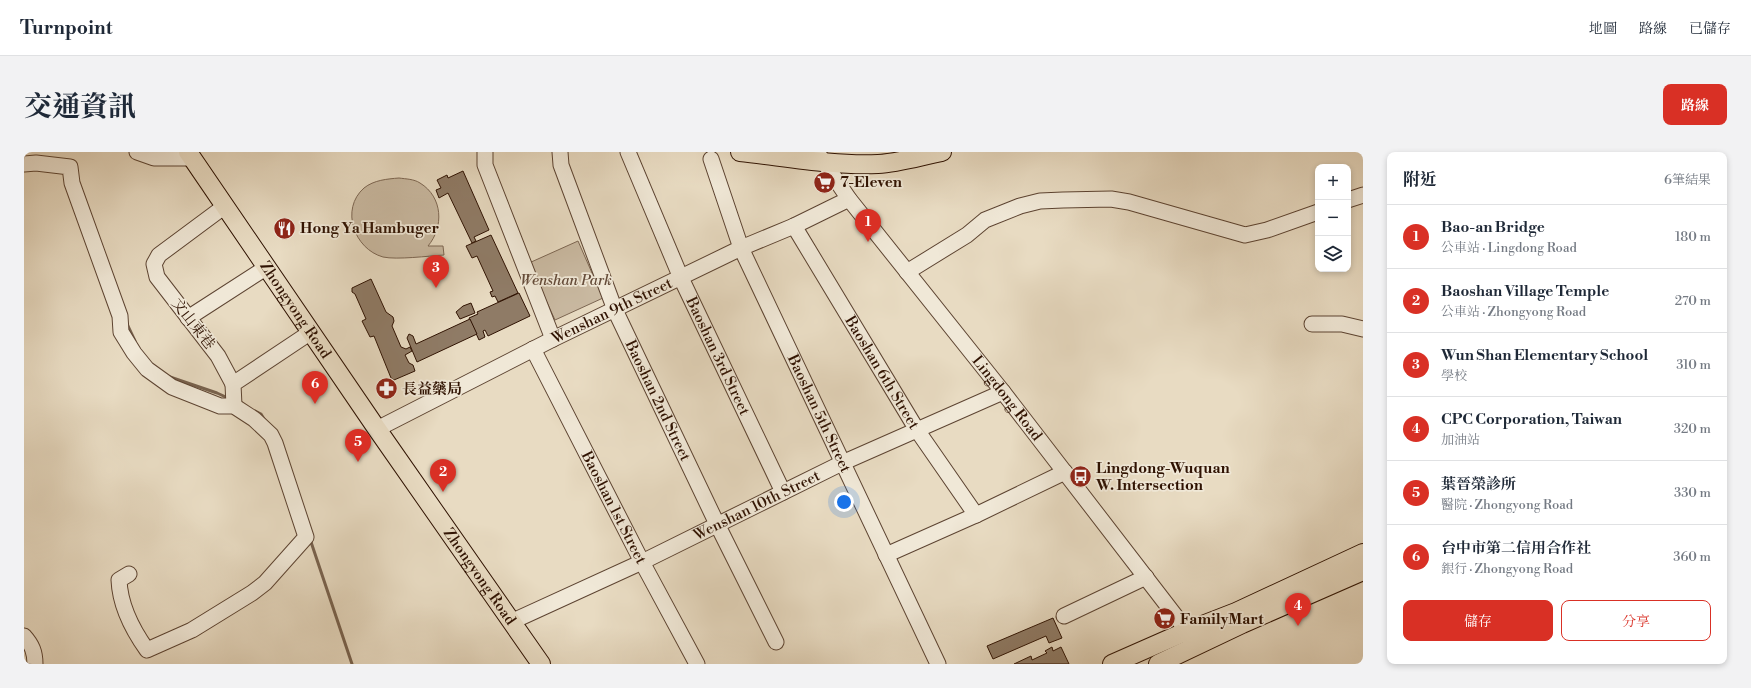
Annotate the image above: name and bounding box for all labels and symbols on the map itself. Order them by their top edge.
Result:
supermarket icon: 7-Eleven [812,169,838,195]
place label: 7-Eleven [840,173,903,192]
pin: 1 [855,209,881,242]
restaurant icon: Hong Ya Hambuger [271,215,297,241]
place label: Hong Ya Hambuger [300,219,440,238]
pin: 3 [423,255,449,288]
street label: Zhongyong Road [256,257,336,363]
park label: Wenshan Park [520,271,612,290]
street label: Wenshan 9th Street [547,273,676,348]
street label: Baoshan 3rd Street [681,293,755,419]
street label: 文山東巷 [167,295,219,353]
street label: Baoshan 6th Street [840,311,924,433]
street label: Baoshan 2nd Street [621,336,695,465]
street label: Baoshan 5th Street [783,350,856,476]
street label: Lingdong Road [968,351,1047,445]
pin: 6 [302,371,328,404]
pharmacy icon: 長益藥局 [374,376,400,402]
place label: 長益藥局 [402,380,462,399]
pin: 5 [345,429,371,462]
street label: Baoshan 1st Street [577,447,651,568]
pin: 2 [430,459,456,492]
place label: Lingdong-Wuquan W. Intersection [1095,459,1231,495]
bus stop icon: Lingdong-Wuquan W. Intersection [1068,464,1094,490]
street label: Wenshan 10th Street [689,466,824,545]
your location [834,492,854,512]
street label: Zhongyong Road [439,524,520,629]
pin: 4 [1285,593,1311,626]
supermarket icon: FamilyMart [1151,606,1177,632]
place label: FamilyMart [1180,610,1264,629]

